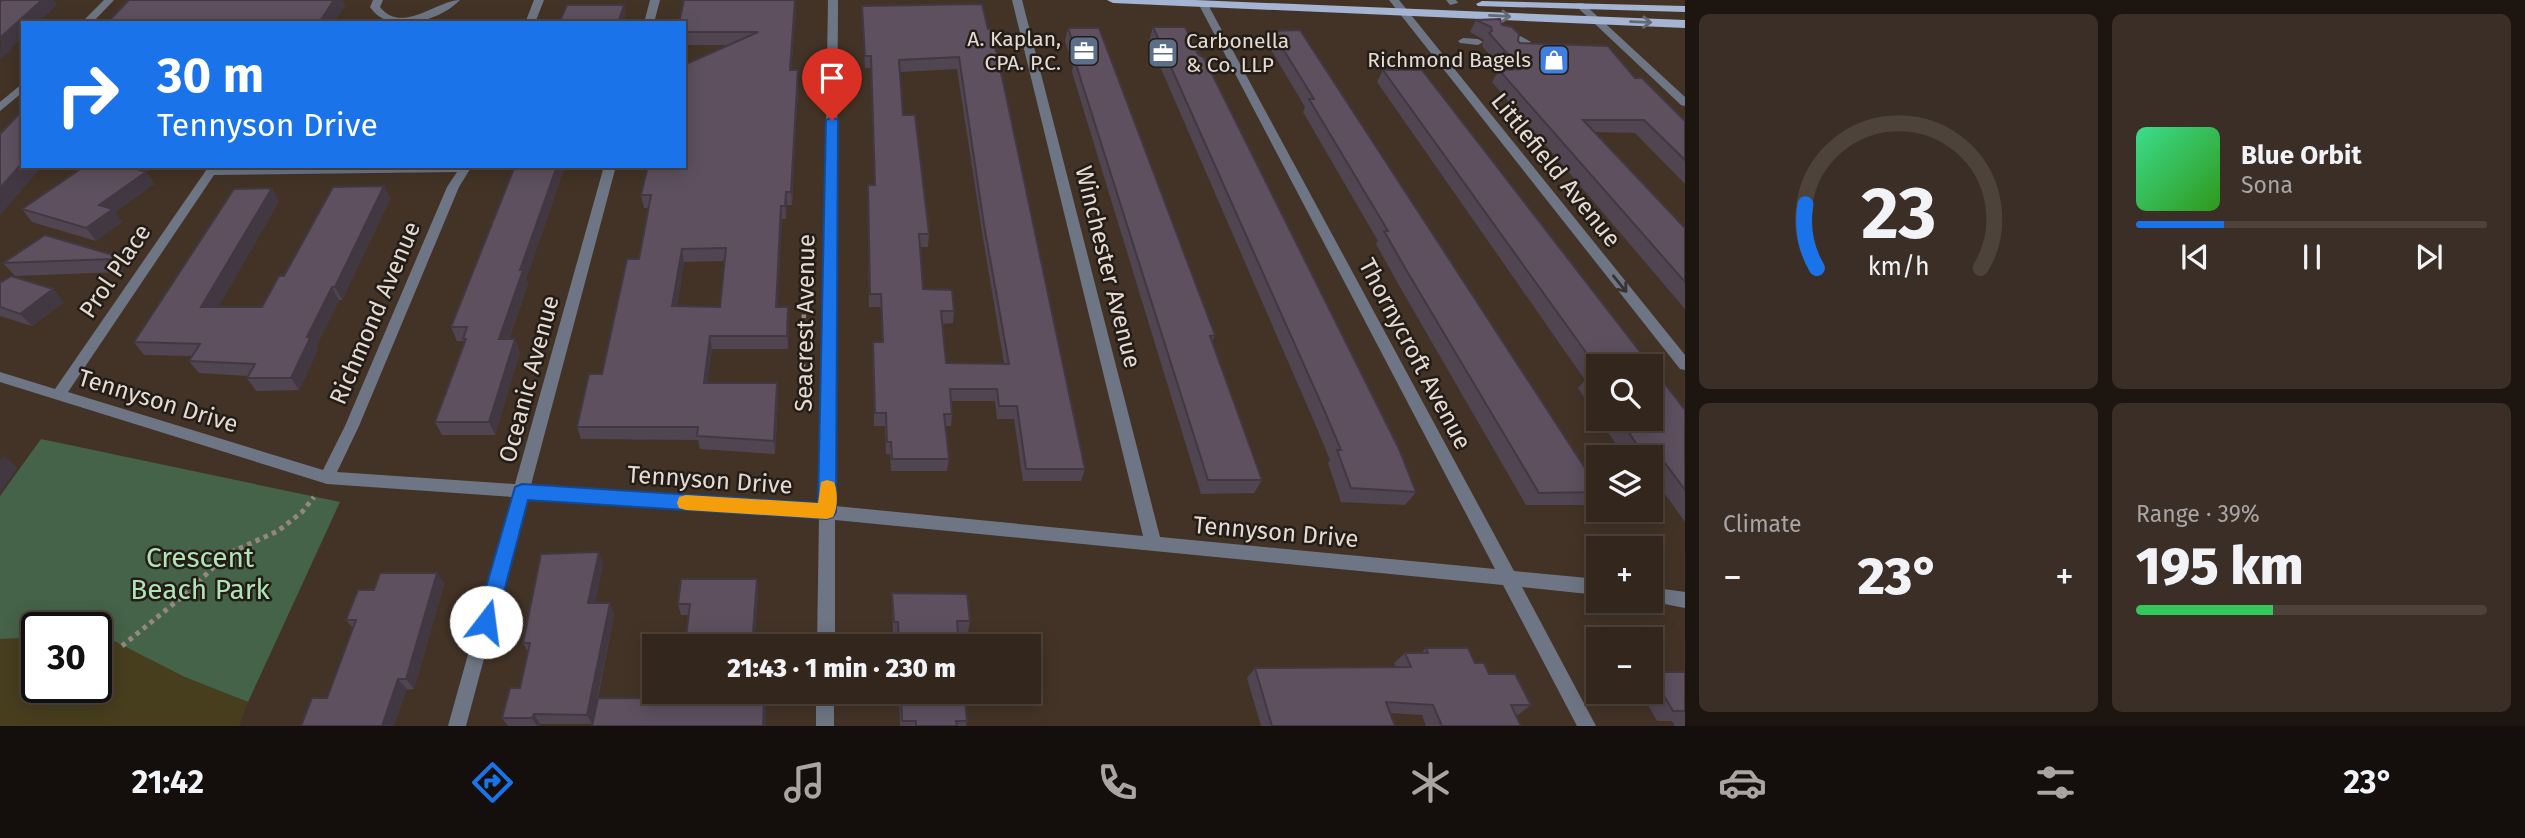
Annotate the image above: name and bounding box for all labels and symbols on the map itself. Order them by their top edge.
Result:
one-way arrow [1488,9,1511,22]
one-way arrow [1629,16,1652,29]
place label: A. Kaplan, CPA. P.C. [967,26,1061,76]
place label: Carbonella & Co. LLP [1186,28,1289,78]
office icon: A. Kaplan, CPA. P.C. [1067,34,1101,68]
office icon: Carbonella & Co. LLP [1146,36,1180,70]
shop icon: Richmond Bagels [1537,43,1571,77]
place label: Richmond Bagels [1367,47,1531,73]
pin [802,48,862,120]
street label: Littlefield Avenue [1485,87,1627,253]
street label: Winchester Avenue [1069,163,1147,371]
street label: Richmond Avenue [324,217,426,409]
street label: Prol Place [73,219,157,323]
street label: Seacrest Avenue [789,234,821,412]
street label: Thornycroft Avenue [1353,254,1477,454]
one-way arrow [1612,274,1627,292]
street label: Oceanic Avenue [493,292,565,466]
street label: Tennyson Drive [75,363,241,439]
street label: Tennyson Drive [626,460,794,500]
street label: Tennyson Drive [1192,511,1360,553]
park label: Crescent Beach Park [130,541,270,606]
position arrow [449,585,523,659]
speed limit sign: 30 [21,612,112,703]

